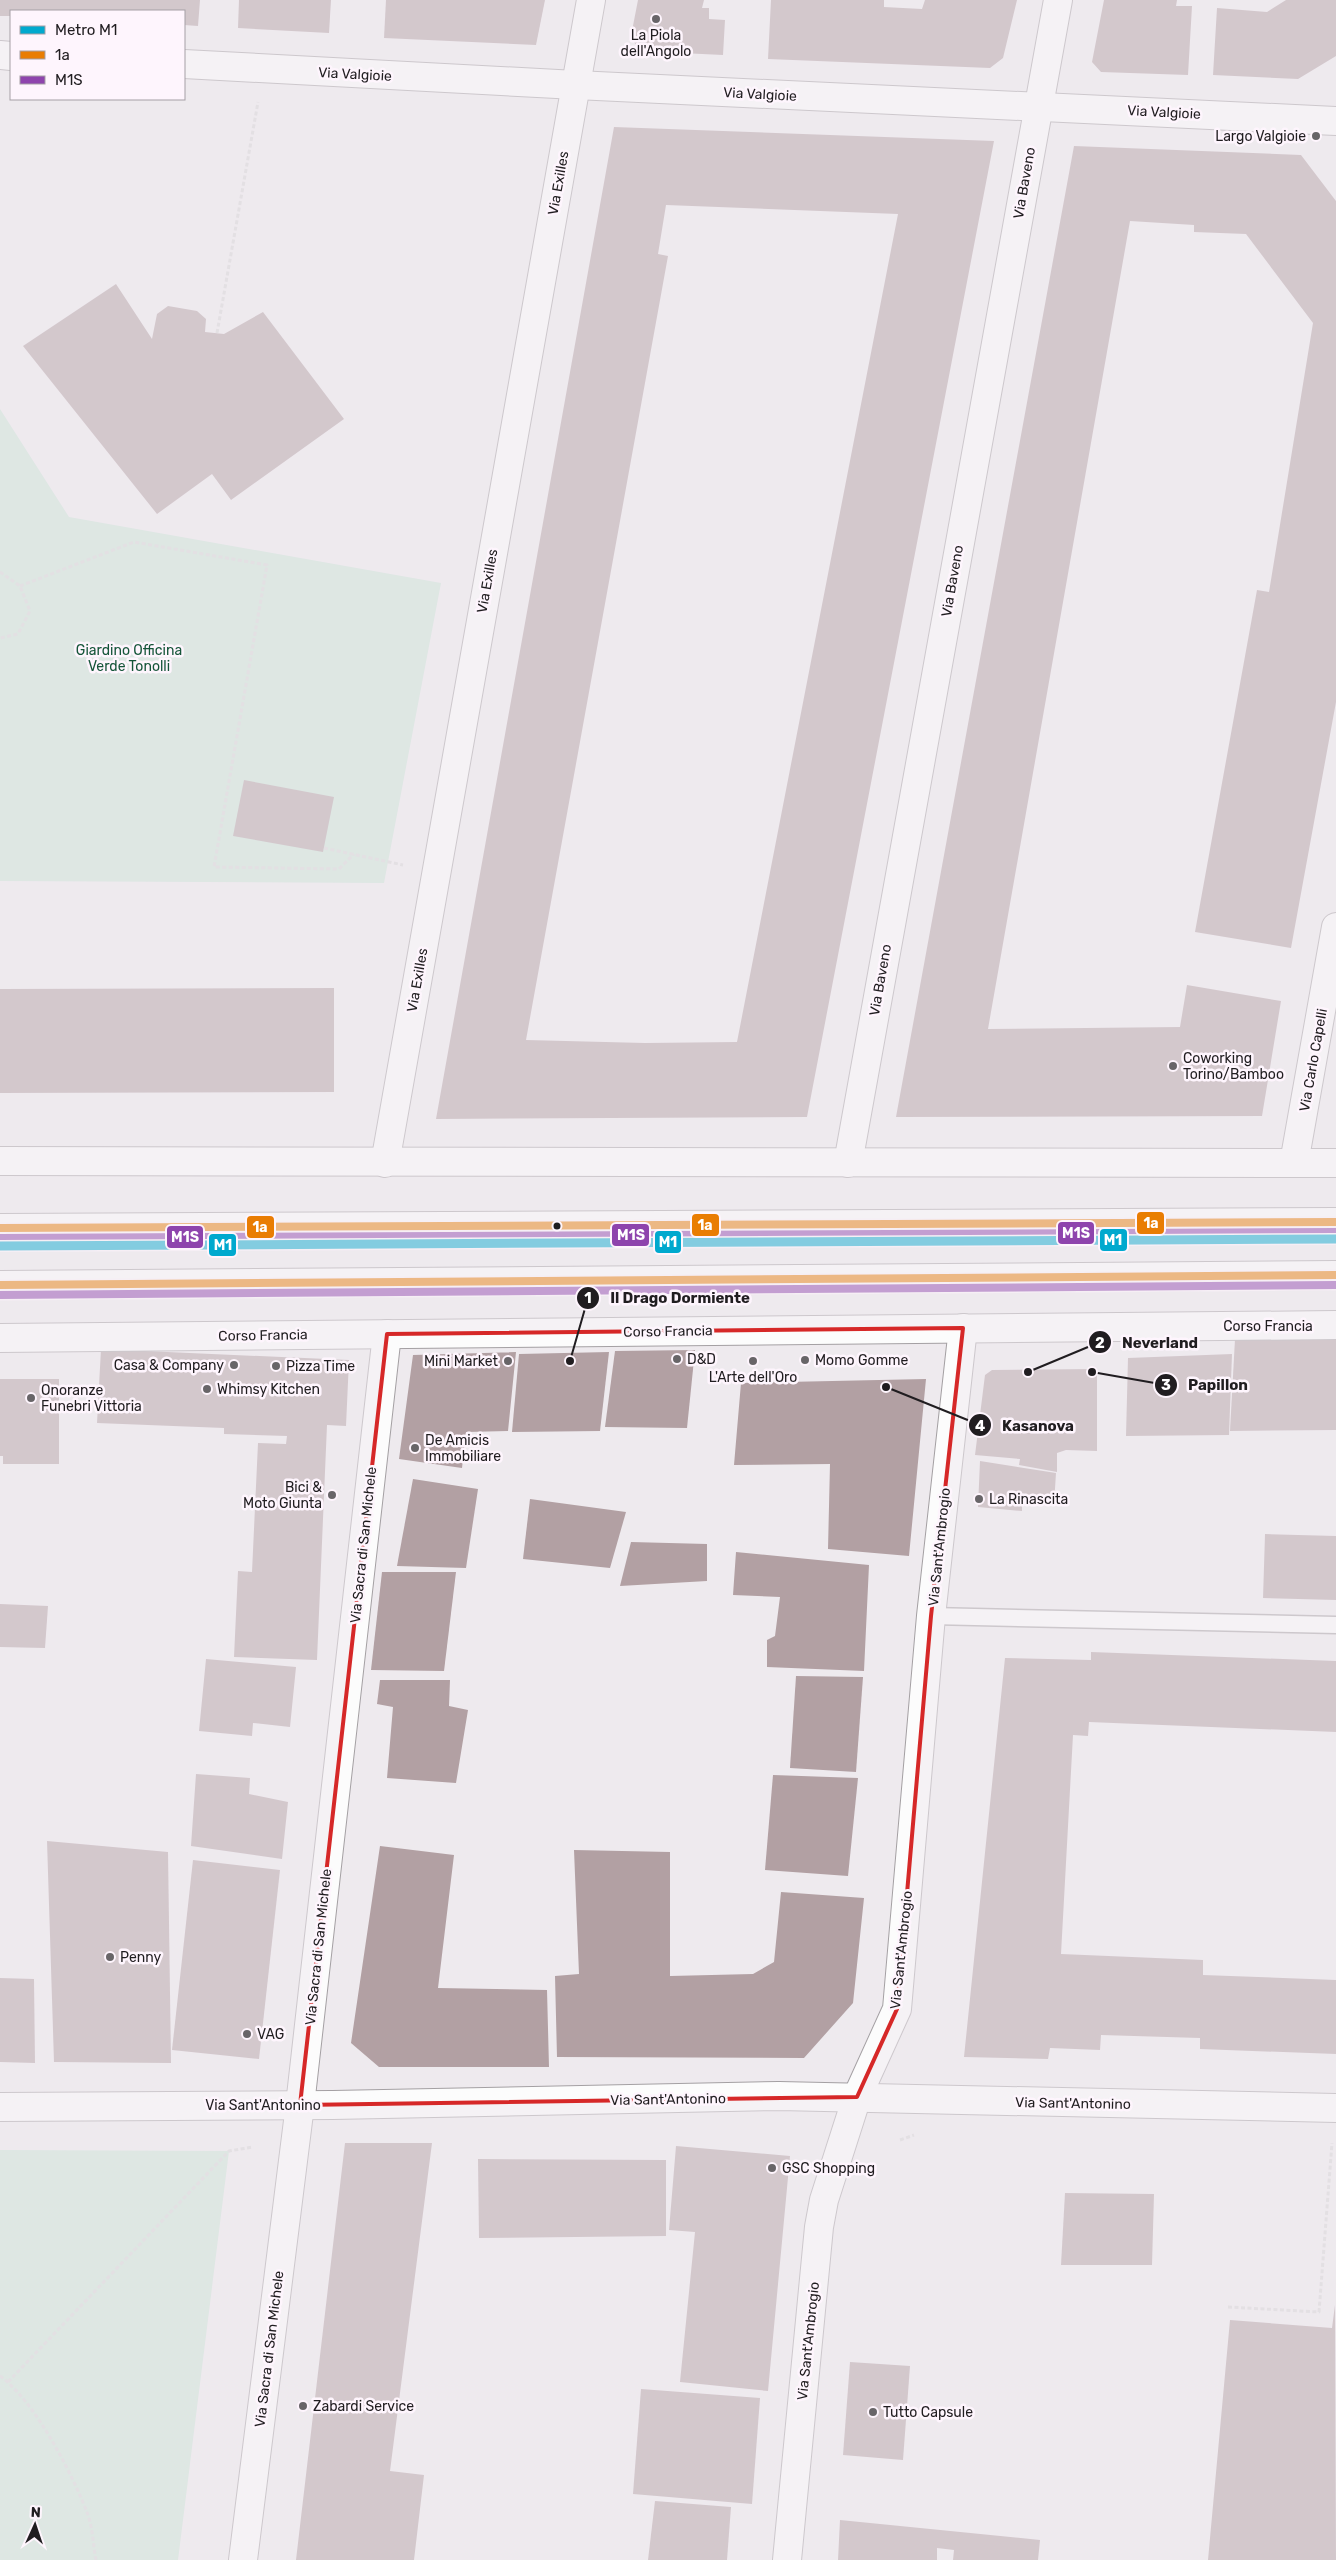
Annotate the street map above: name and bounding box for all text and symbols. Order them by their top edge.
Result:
legend [10,10,185,100]
marker: La Piola dell'Angolo [650,13,662,25]
text: Metro M1 [55,21,117,39]
place label: La Piola dell'Angolo [621,27,691,60]
text: 1a [55,46,70,64]
street label: Via Valgioie [318,64,392,85]
text: M1S [55,71,83,89]
street label: Via Valgioie [723,84,797,105]
street label: Via Valgioie [1127,102,1201,123]
place label: Largo Valgioie [1215,128,1306,145]
marker: Largo Valgioie [1310,130,1322,142]
street label: Via Baveno [1010,146,1039,220]
street label: Via Exilles [544,150,572,217]
street label: Via Baveno [938,544,967,618]
street label: Via Exilles [473,548,501,615]
park label: Giardino Officina Verde Tonolli [76,642,182,675]
street label: Via Baveno [866,943,895,1017]
street label: Via Exilles [403,947,431,1014]
street label: Via Carlo Capelli [1296,1007,1331,1113]
place label: Coworking Torino/Bamboo [1183,1050,1284,1083]
marker: Coworking Torino/Bamboo [1167,1060,1179,1072]
line badge: 1a [1136,1211,1165,1235]
line badge: 1a [691,1213,720,1237]
line badge: 1a [246,1215,275,1239]
text: 1a [1143,1215,1159,1232]
text: 1a [697,1217,713,1234]
text: 1a [252,1219,268,1236]
unlabelled marker [552,1221,562,1231]
line badge: M1S [1057,1221,1095,1245]
line badge: M1S [611,1223,650,1247]
line badge: M1S [166,1225,204,1249]
text: M1S [1062,1225,1090,1242]
text: M1S [617,1227,645,1244]
line badge: M1 [1099,1228,1128,1252]
text: M1S [171,1229,199,1246]
line badge: M1 [654,1230,682,1254]
text: M1 [1104,1232,1122,1249]
line badge: M1 [208,1233,237,1257]
text: M1 [659,1234,677,1251]
text: M1 [214,1237,232,1254]
callout: Il Drago Dormiente [575,1283,760,1313]
text: 1 [584,1289,592,1307]
text: Il Drago Dormiente [610,1289,750,1307]
street label: Corso Francia [1223,1318,1313,1335]
street label: Corso Francia [623,1322,713,1341]
street label: Corso Francia [218,1326,308,1345]
callout: Neverland [1087,1327,1208,1357]
text: 2 [1095,1334,1105,1352]
text: Neverland [1122,1334,1198,1352]
place label: D&D [687,1351,716,1368]
place label: Momo Gomme [815,1352,909,1369]
place label: Mini Market [424,1353,499,1370]
marker: D&D [671,1353,683,1365]
marker: Momo Gomme [799,1354,811,1366]
marker: Mini Market [502,1355,514,1367]
marker: L'Arte dell'Oro [747,1355,759,1367]
place label: Casa & Company [114,1357,224,1374]
place label: Pizza Time [286,1358,355,1375]
marker: Casa & Company [228,1359,240,1371]
marker: Pizza Time [270,1360,282,1372]
place label: L'Arte dell'Oro [709,1369,797,1386]
callout: Papillon [1153,1370,1258,1400]
text: 3 [1161,1376,1171,1394]
text: Papillon [1188,1376,1248,1394]
place label: Whimsy Kitchen [217,1381,320,1398]
place label: Onoranze Funebri Vittoria [41,1382,142,1415]
marker: Whimsy Kitchen [201,1383,213,1395]
marker: Onoranze Funebri Vittoria [25,1392,37,1404]
callout: Kasanova [967,1410,1084,1440]
text: 4 [975,1417,985,1435]
text: Kasanova [1002,1417,1074,1435]
place label: De Amicis Immobiliare [425,1432,501,1465]
marker: De Amicis Immobiliare [409,1442,421,1454]
street label: Via Sacra di San Michele [347,1466,380,1624]
place label: Bici & Moto Giunta [243,1479,322,1512]
street label: Via Sant'Ambrogio [925,1487,954,1607]
marker: Bici & Moto Giunta [326,1489,338,1501]
place label: La Rinascita [989,1491,1068,1508]
marker: La Rinascita [973,1493,985,1505]
street label: Via Sacra di San Michele [302,1868,335,2026]
street label: Via Sant'Ambrogio [887,1890,916,2010]
place label: Penny [120,1949,161,1966]
marker: Penny [104,1951,116,1963]
place label: VAG [257,2026,284,2043]
marker: VAG [241,2028,253,2040]
street label: Via Sant'Antonino [610,2090,726,2109]
street label: Via Sant'Antonino [1015,2094,1131,2113]
street label: Via Sant'Antonino [205,2097,321,2114]
place label: GSC Shopping [782,2160,875,2177]
marker: GSC Shopping [766,2162,778,2174]
street label: Via Sacra di San Michele [251,2270,288,2428]
street label: Via Sant'Ambrogio [794,2281,823,2401]
place label: Zabardi Service [313,2398,414,2415]
marker: Zabardi Service [297,2400,309,2412]
place label: Tutto Capsule [883,2404,973,2421]
marker: Tutto Capsule [867,2406,879,2418]
north arrow [10,2500,60,2550]
text: N [30,2504,41,2521]

